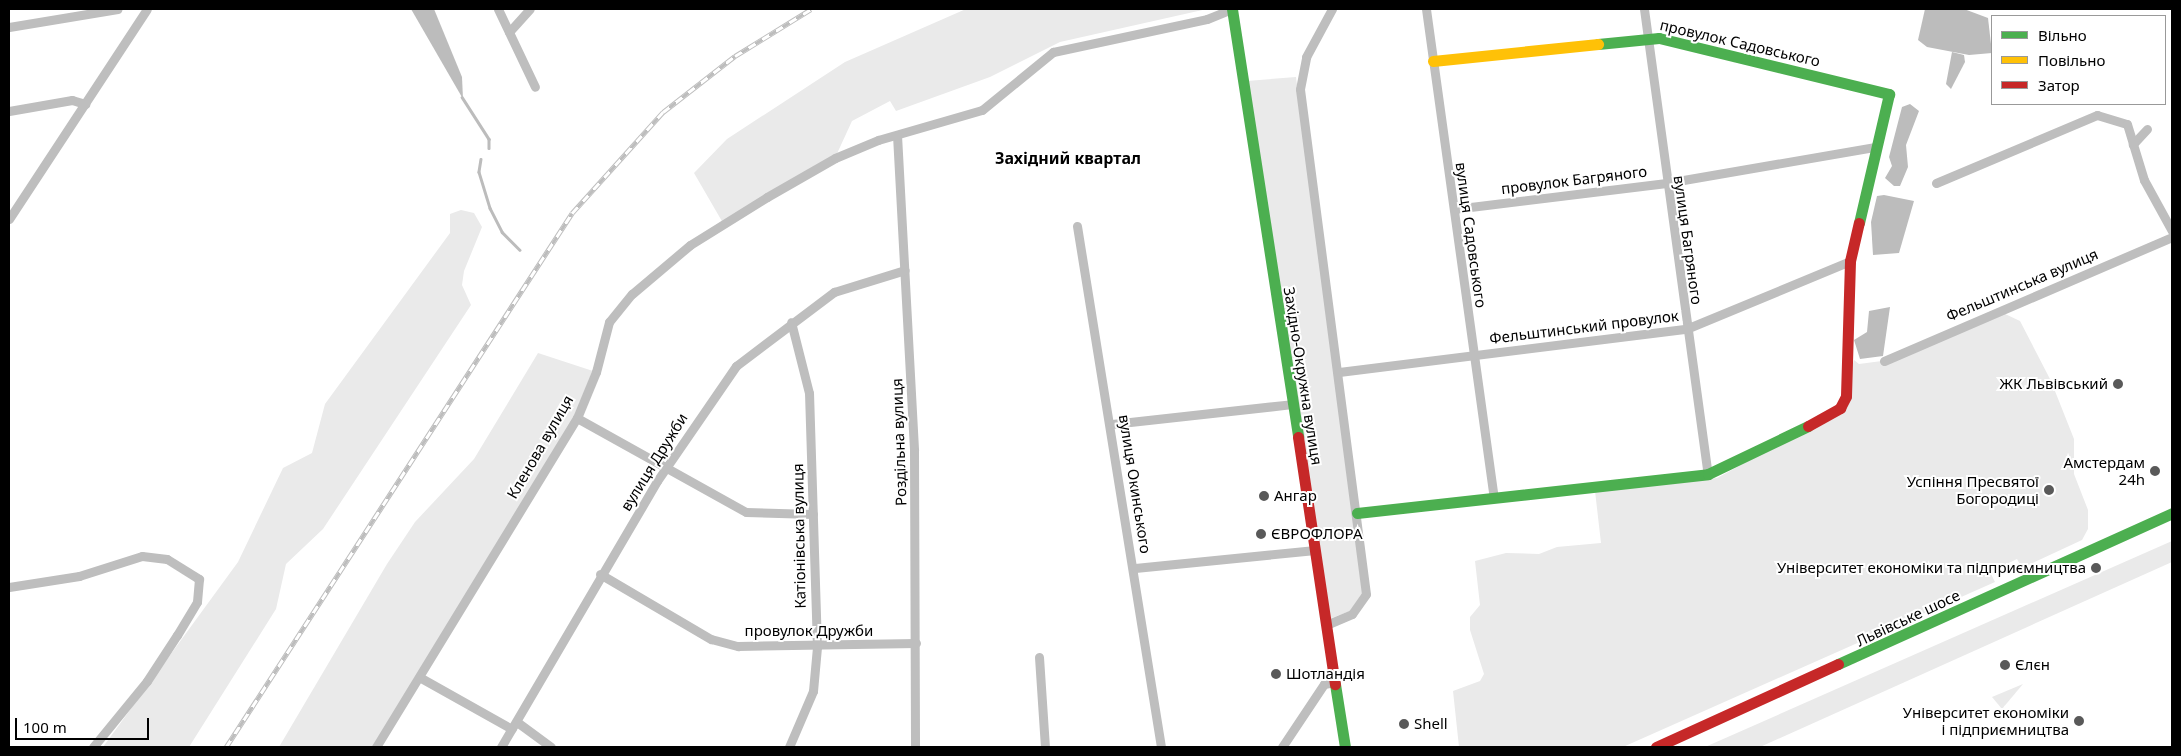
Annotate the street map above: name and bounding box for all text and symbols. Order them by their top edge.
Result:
legend [1991,15,2166,105]
street label: провулок Садовського [1658,16,1822,70]
text: Вільно [2038,25,2087,45]
text: Повільно [2038,50,2105,70]
text: Затор [2038,75,2080,95]
district label: Західний квартал [995,148,1141,168]
street label: вулиця Садовського [1452,161,1490,309]
street label: провулок Багряного [1500,162,1648,198]
street label: вулиця Багряного [1670,174,1706,306]
street label: Фельштинська вулиця [1943,245,2101,325]
street label: Західно-Окружна вулиця [1280,286,1326,466]
street label: Фельштинський провулок [1488,306,1680,348]
place label: ЖК Львівський [2000,375,2108,393]
street label: Роздільна вулиця [888,378,910,506]
marker: ЖК Львівський [2112,378,2124,390]
street label: Кленова вулиця [503,392,577,502]
street label: вулиця Дружби [617,410,691,514]
street label: вулиця Окинського [1115,413,1155,555]
place label: Амстердам 24h [2063,453,2145,488]
street label: Катіонівська вулиця [789,463,809,609]
marker: Амстердам 24h [2149,465,2161,477]
place label: Успіння Пресвятої Богородиці [1907,472,2039,507]
marker: Успіння Пресвятої Богородиці [2043,484,2055,496]
place label: Ангар [1274,487,1317,505]
marker: Ангар [1258,490,1270,502]
place label: ЄВРОФЛОРА [1271,525,1362,543]
marker: ЄВРОФЛОРА [1255,528,1267,540]
place label: Університет економіки та підприємництва [1777,559,2086,577]
marker: Університет економіки та підприємництва [2090,562,2102,574]
street label: Львівське шосе [1853,586,1963,650]
street label: провулок Дружби [745,622,873,640]
place label: Єлєн [2015,656,2050,674]
marker: Єлєн [1999,659,2011,671]
place label: Шотландія [1286,665,1365,683]
marker: Шотландія [1270,668,1282,680]
place label: Університет економіки і підприємництва [1903,703,2069,738]
scale bar [18,708,151,740]
place label: Shell [1414,715,1448,733]
marker: Університет економіки і підприємництва [2073,715,2085,727]
text: 100 m [23,717,67,737]
marker: Shell [1398,718,1410,730]

